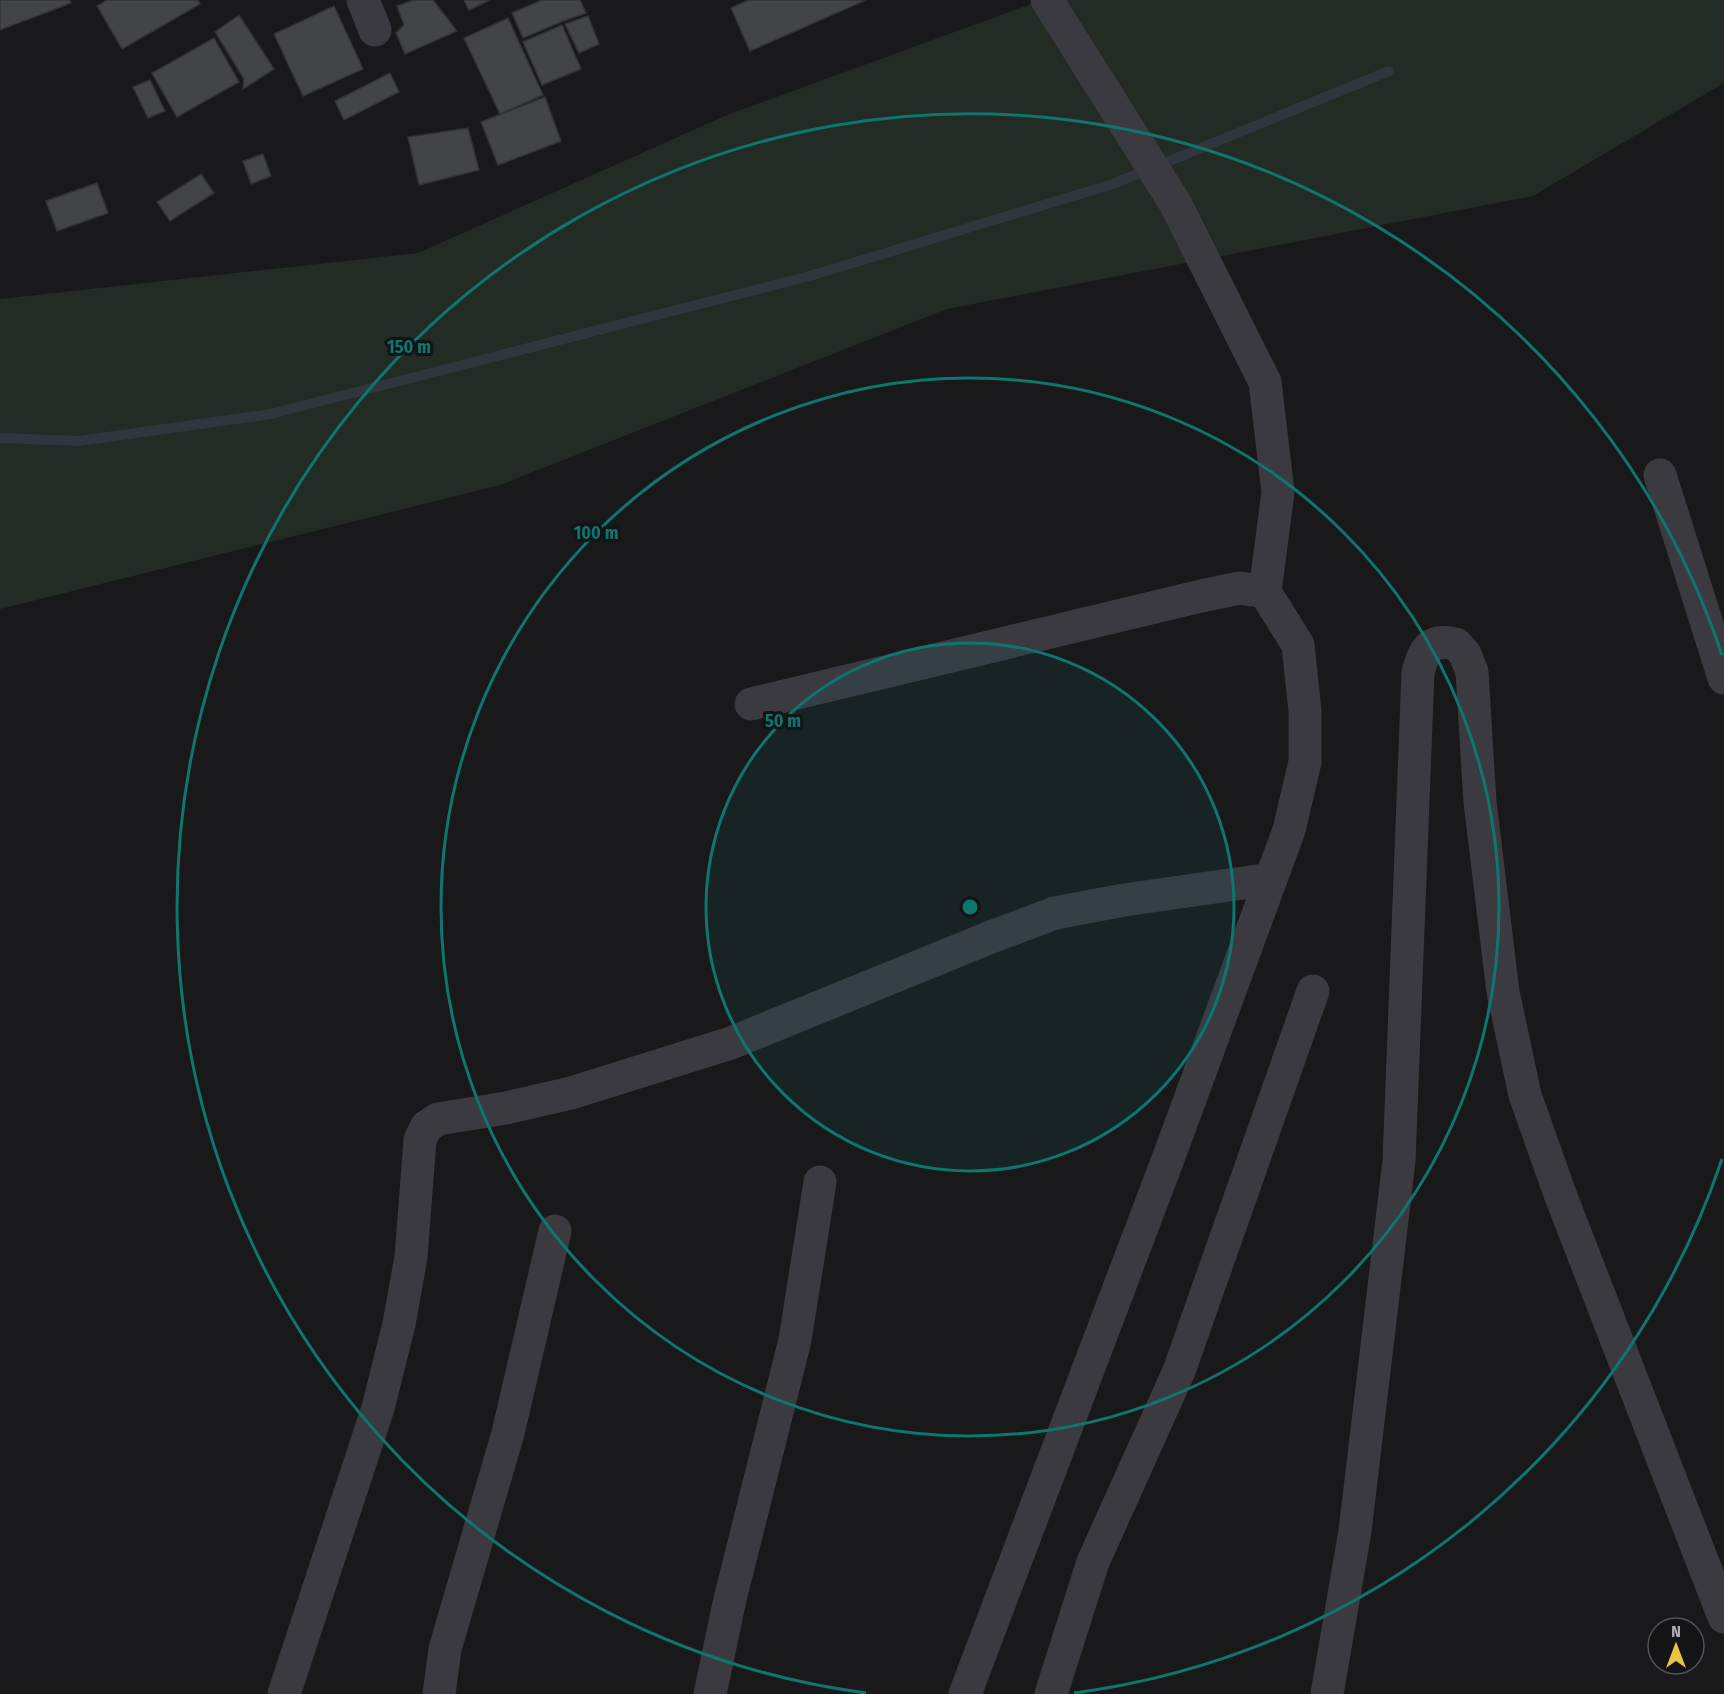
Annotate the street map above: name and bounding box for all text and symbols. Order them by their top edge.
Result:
text: 150 m [387,336,431,358]
text: 100 m [574,522,618,544]
text: 50 m [765,710,801,732]
centre of rings [960,897,980,917]
north arrow [1646,1616,1706,1676]
text: N [1671,1622,1681,1641]

